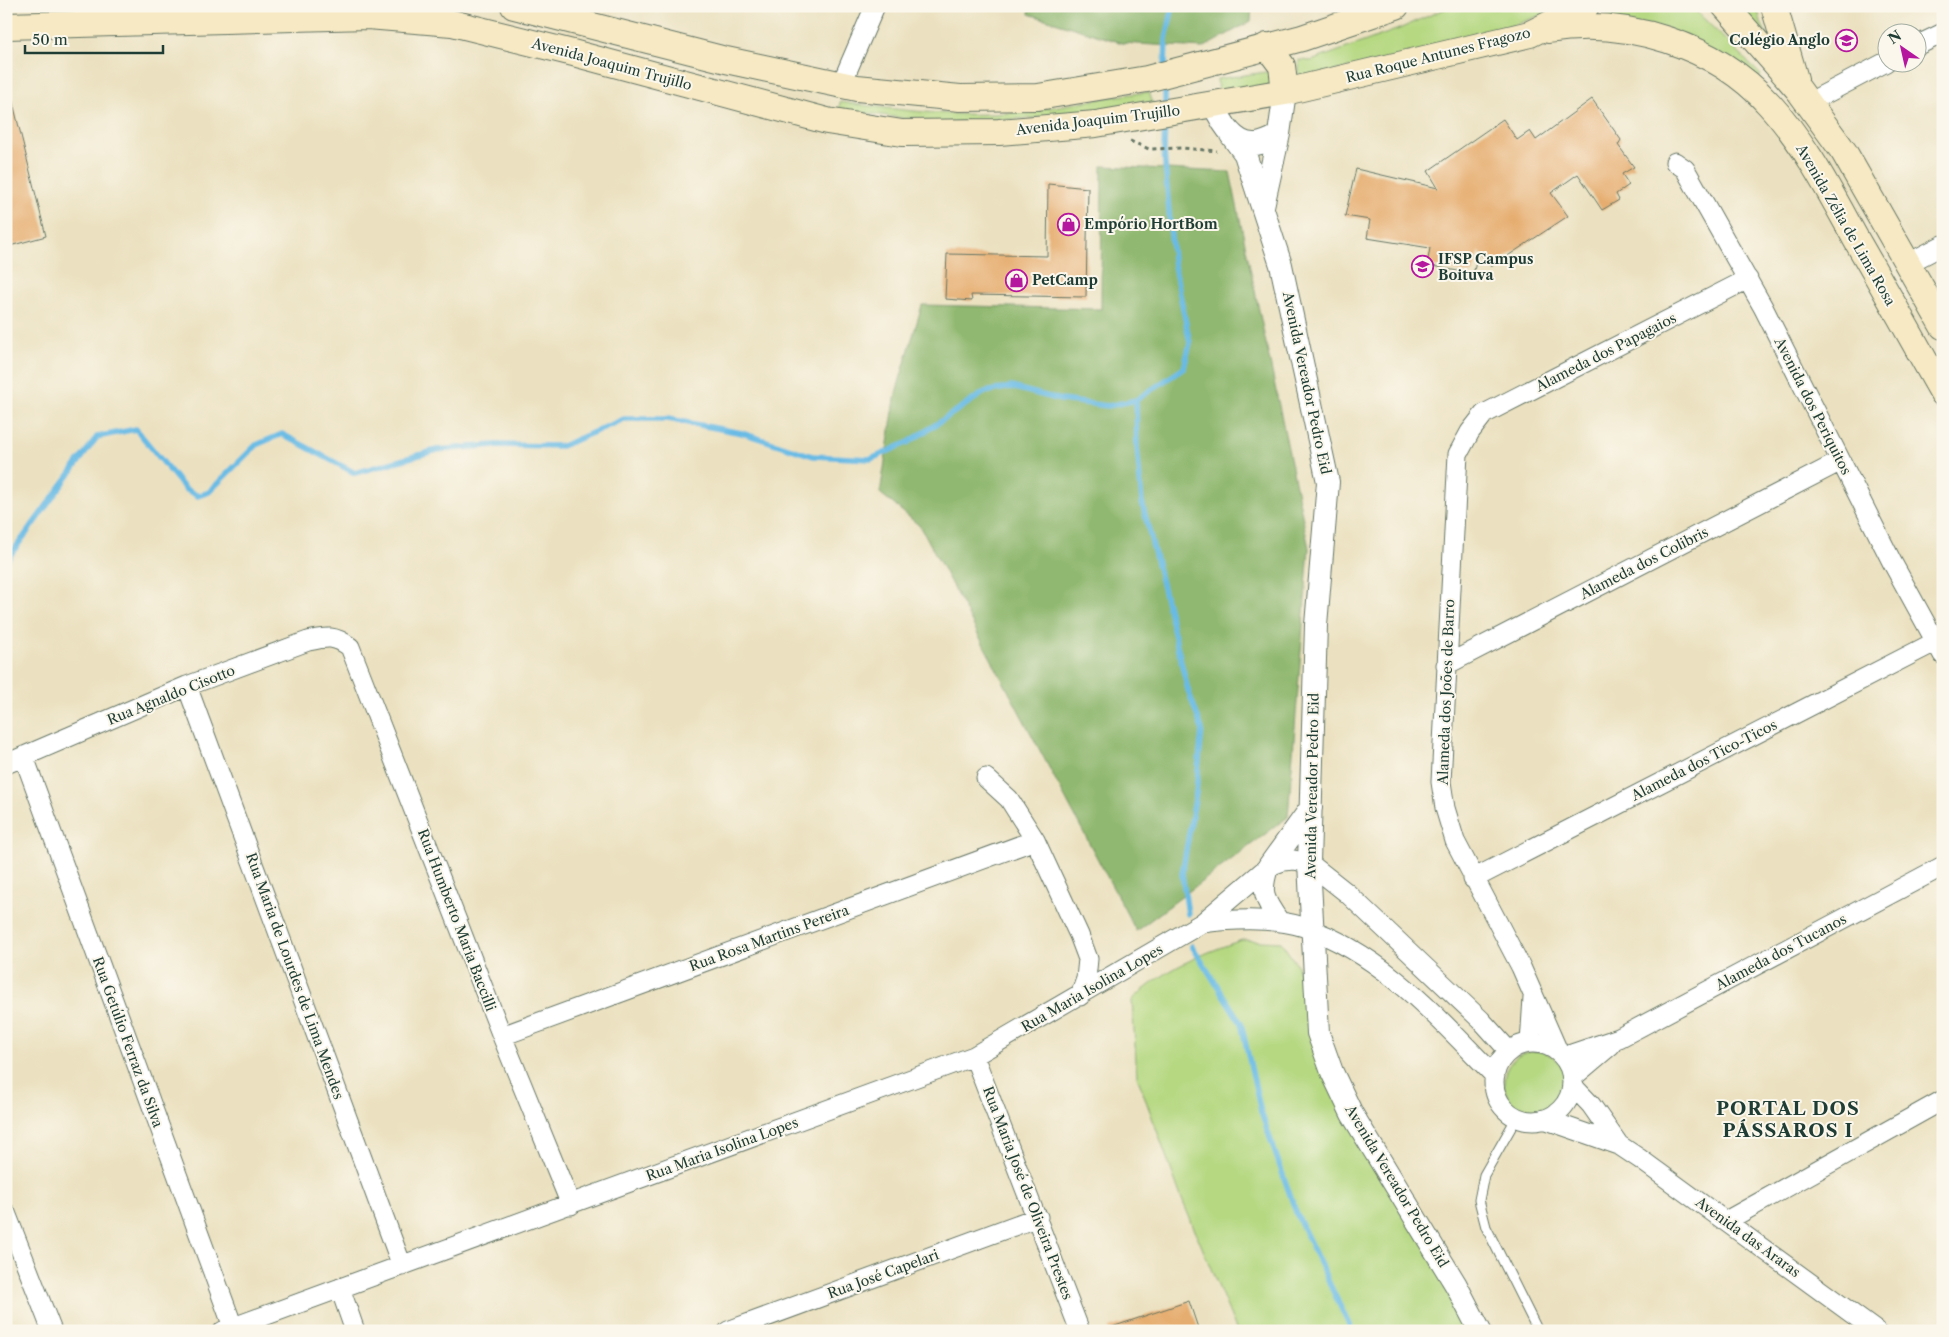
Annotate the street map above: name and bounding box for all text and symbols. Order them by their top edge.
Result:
scale bar [25,22,162,54]
north arrow [1876,22,1926,72]
street label: Rua Roque Antunes Fragozo [1344,23,1532,87]
text: N [1885,26,1905,48]
school or university icon: Colégio Anglo [1834,28,1858,52]
text: 50 m [32,30,68,49]
place label: Colégio Anglo [1729,31,1830,49]
street label: Avenida Joaquim Trujillo [529,34,694,94]
street label: Avenida Joaquim Trujillo [1014,101,1181,139]
street label: Avenida Zélia de Lima Rosa [1792,140,1900,309]
shop icon: Empório HortBom [1056,212,1080,236]
place label: Empório HortBom [1084,215,1218,233]
place label: IFSP Campus Boituva [1438,250,1534,284]
school or university icon: IFSP Campus Boituva [1410,255,1434,279]
shop icon: PetCamp [1004,268,1028,292]
place label: PetCamp [1032,271,1098,289]
street label: Avenida Vereador Pedro Eid [1279,289,1335,476]
street label: Alameda dos Papagaios [1532,309,1679,396]
street label: Avenida dos Periquitos [1770,333,1855,478]
street label: Alameda dos Colibris [1576,523,1711,604]
street label: Alameda dos Joões de Barro [1434,599,1458,786]
street label: Rua Agnaldo Cisotto [104,661,238,729]
street label: Avenida Vereador Pedro Eid [1301,692,1323,880]
street label: Alameda dos Tico-Ticos [1627,715,1780,805]
street label: Rua Humberto Maria Baccilli [414,826,500,1014]
street label: Rua Maria de Lourdes de Lima Mendes [242,850,348,1102]
street label: Rua Rosa Martins Pereira [687,901,852,975]
street label: Alameda dos Tucanos [1712,910,1850,995]
street label: Rua Maria Isolina Lopes [1018,940,1166,1036]
street label: Rua Getúlio Ferraz da Silva [89,954,167,1130]
street label: Rua Maria José de Oliveira Prestes [979,1084,1077,1302]
district label: PORTAL DOS PÁSSAROS I [1716,1097,1860,1142]
street label: Avenida Vereador Pedro Eid [1341,1101,1453,1271]
street label: Rua Maria Isolina Lopes [643,1113,801,1185]
street label: Avenida das Araras [1691,1192,1804,1281]
street label: Rua José Capelari [825,1246,941,1302]

